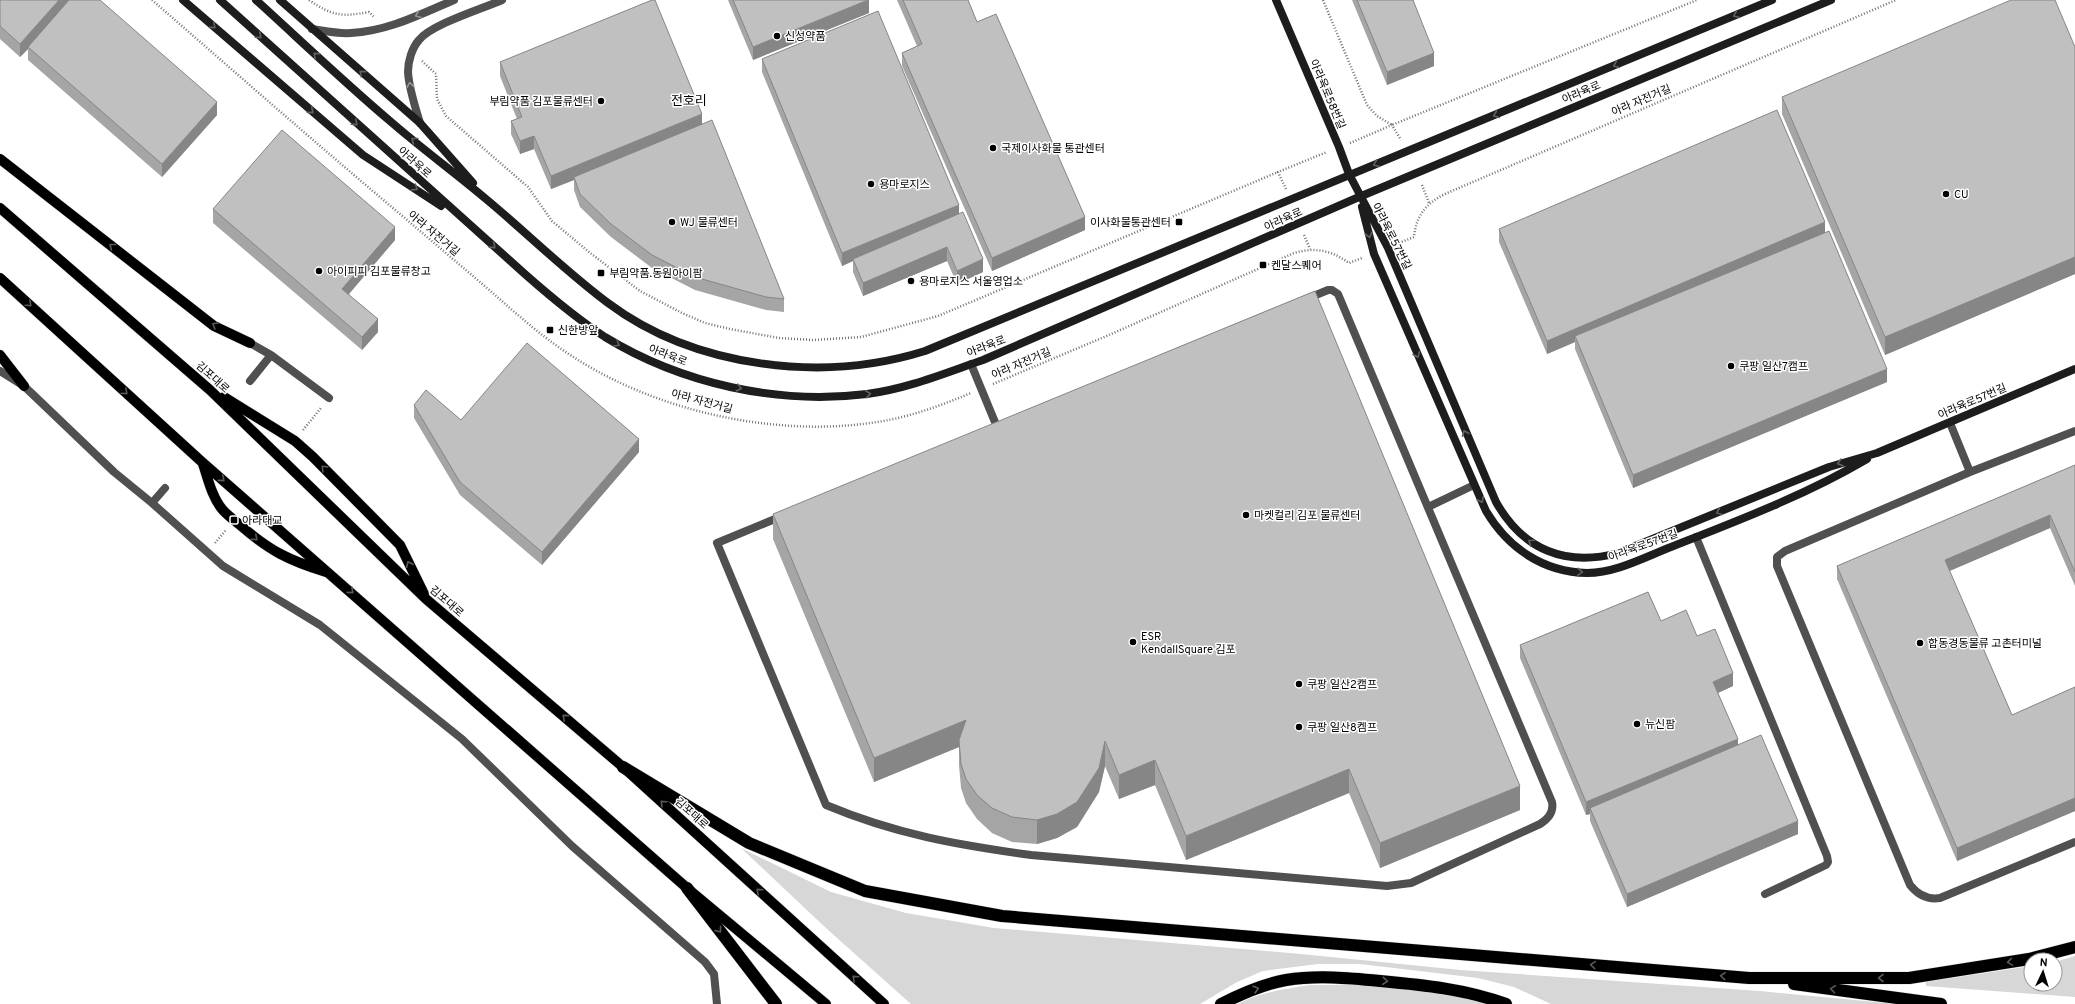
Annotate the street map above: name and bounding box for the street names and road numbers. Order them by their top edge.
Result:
street label: 아라육로58번길 [1306,57,1348,131]
street label: 아라육로 [1560,79,1603,107]
street label: 아라 자전거길 [1610,82,1673,120]
street label: 아라육로 [395,144,434,181]
street label: 아라육로57번길 [1368,201,1414,272]
street label: 아라육로 [1262,205,1305,235]
street label: 아라 자전거길 [405,208,462,259]
street label: 아라육로 [965,333,1008,361]
street label: 아라육로 [646,342,689,370]
street label: 아라 자전거길 [990,345,1053,383]
street label: 김포대로 [193,359,232,396]
street label: 아라육로57번길 [1936,381,2009,423]
street label: 아라 자전거길 [669,387,734,417]
street label: 아라육로57번길 [1607,527,1680,565]
street label: 김포대로 [426,583,466,620]
street label: 김포대로 [672,795,711,832]

